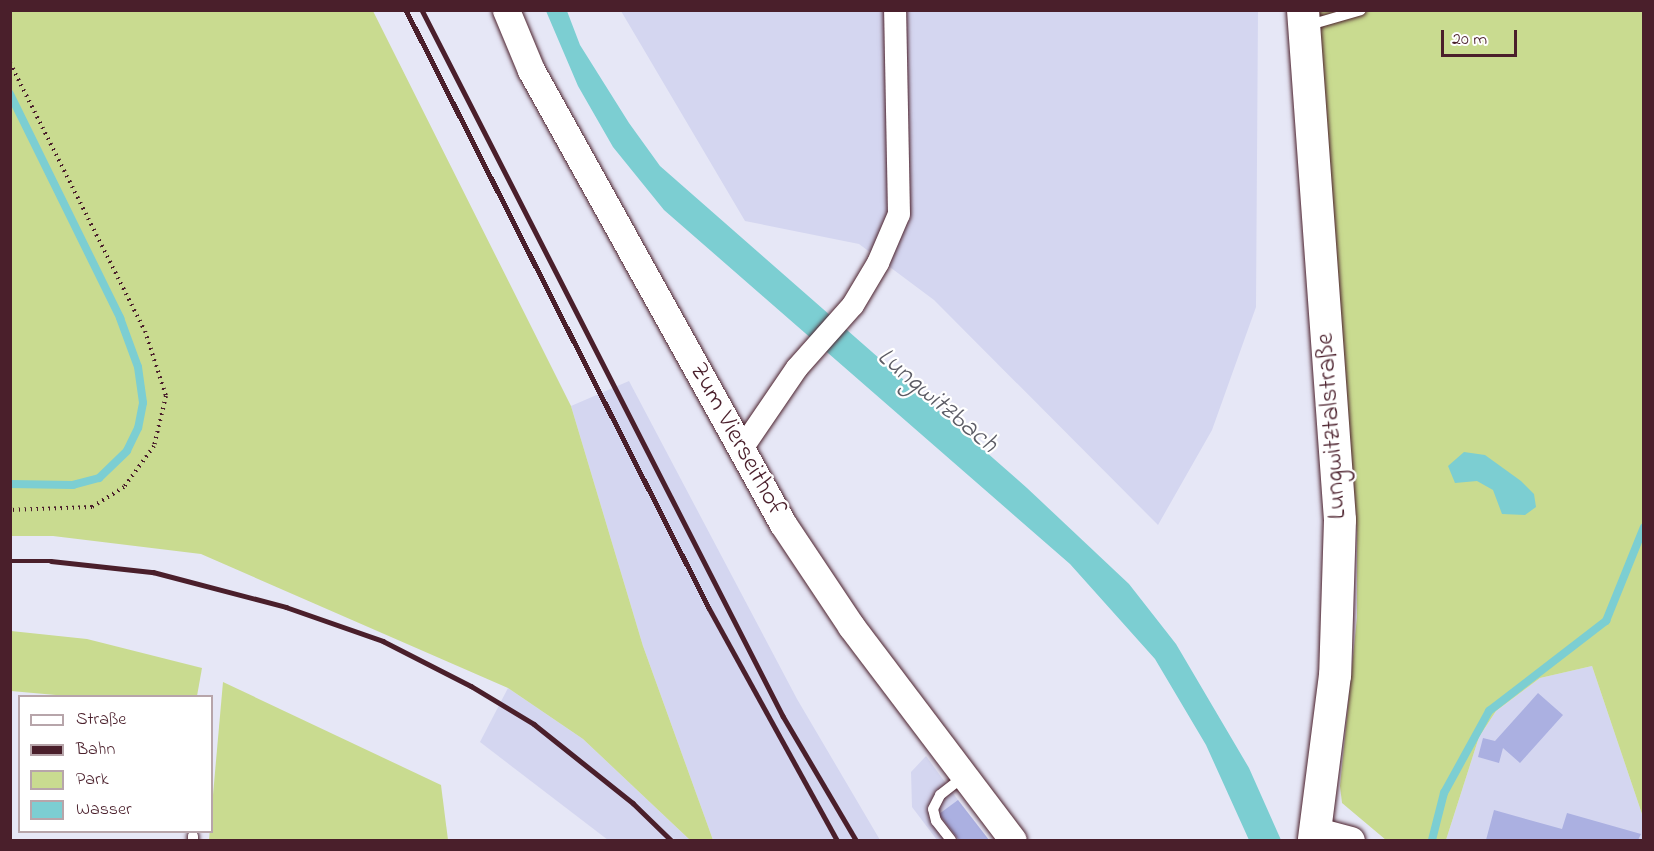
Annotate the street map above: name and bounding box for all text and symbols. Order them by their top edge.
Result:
scale bar [1444,18,1520,56]
text: 20 m [1452,27,1487,53]
street label: Lungwitztalstraße [1311,332,1355,520]
water label: Lungwitzbach [870,341,1004,461]
street label: Zum Vierseithof [681,358,791,522]
legend [18,695,213,833]
text: Straße [76,707,126,733]
text: Bahn [76,737,115,763]
text: Park [76,767,109,793]
text: Wasser [76,797,132,823]

